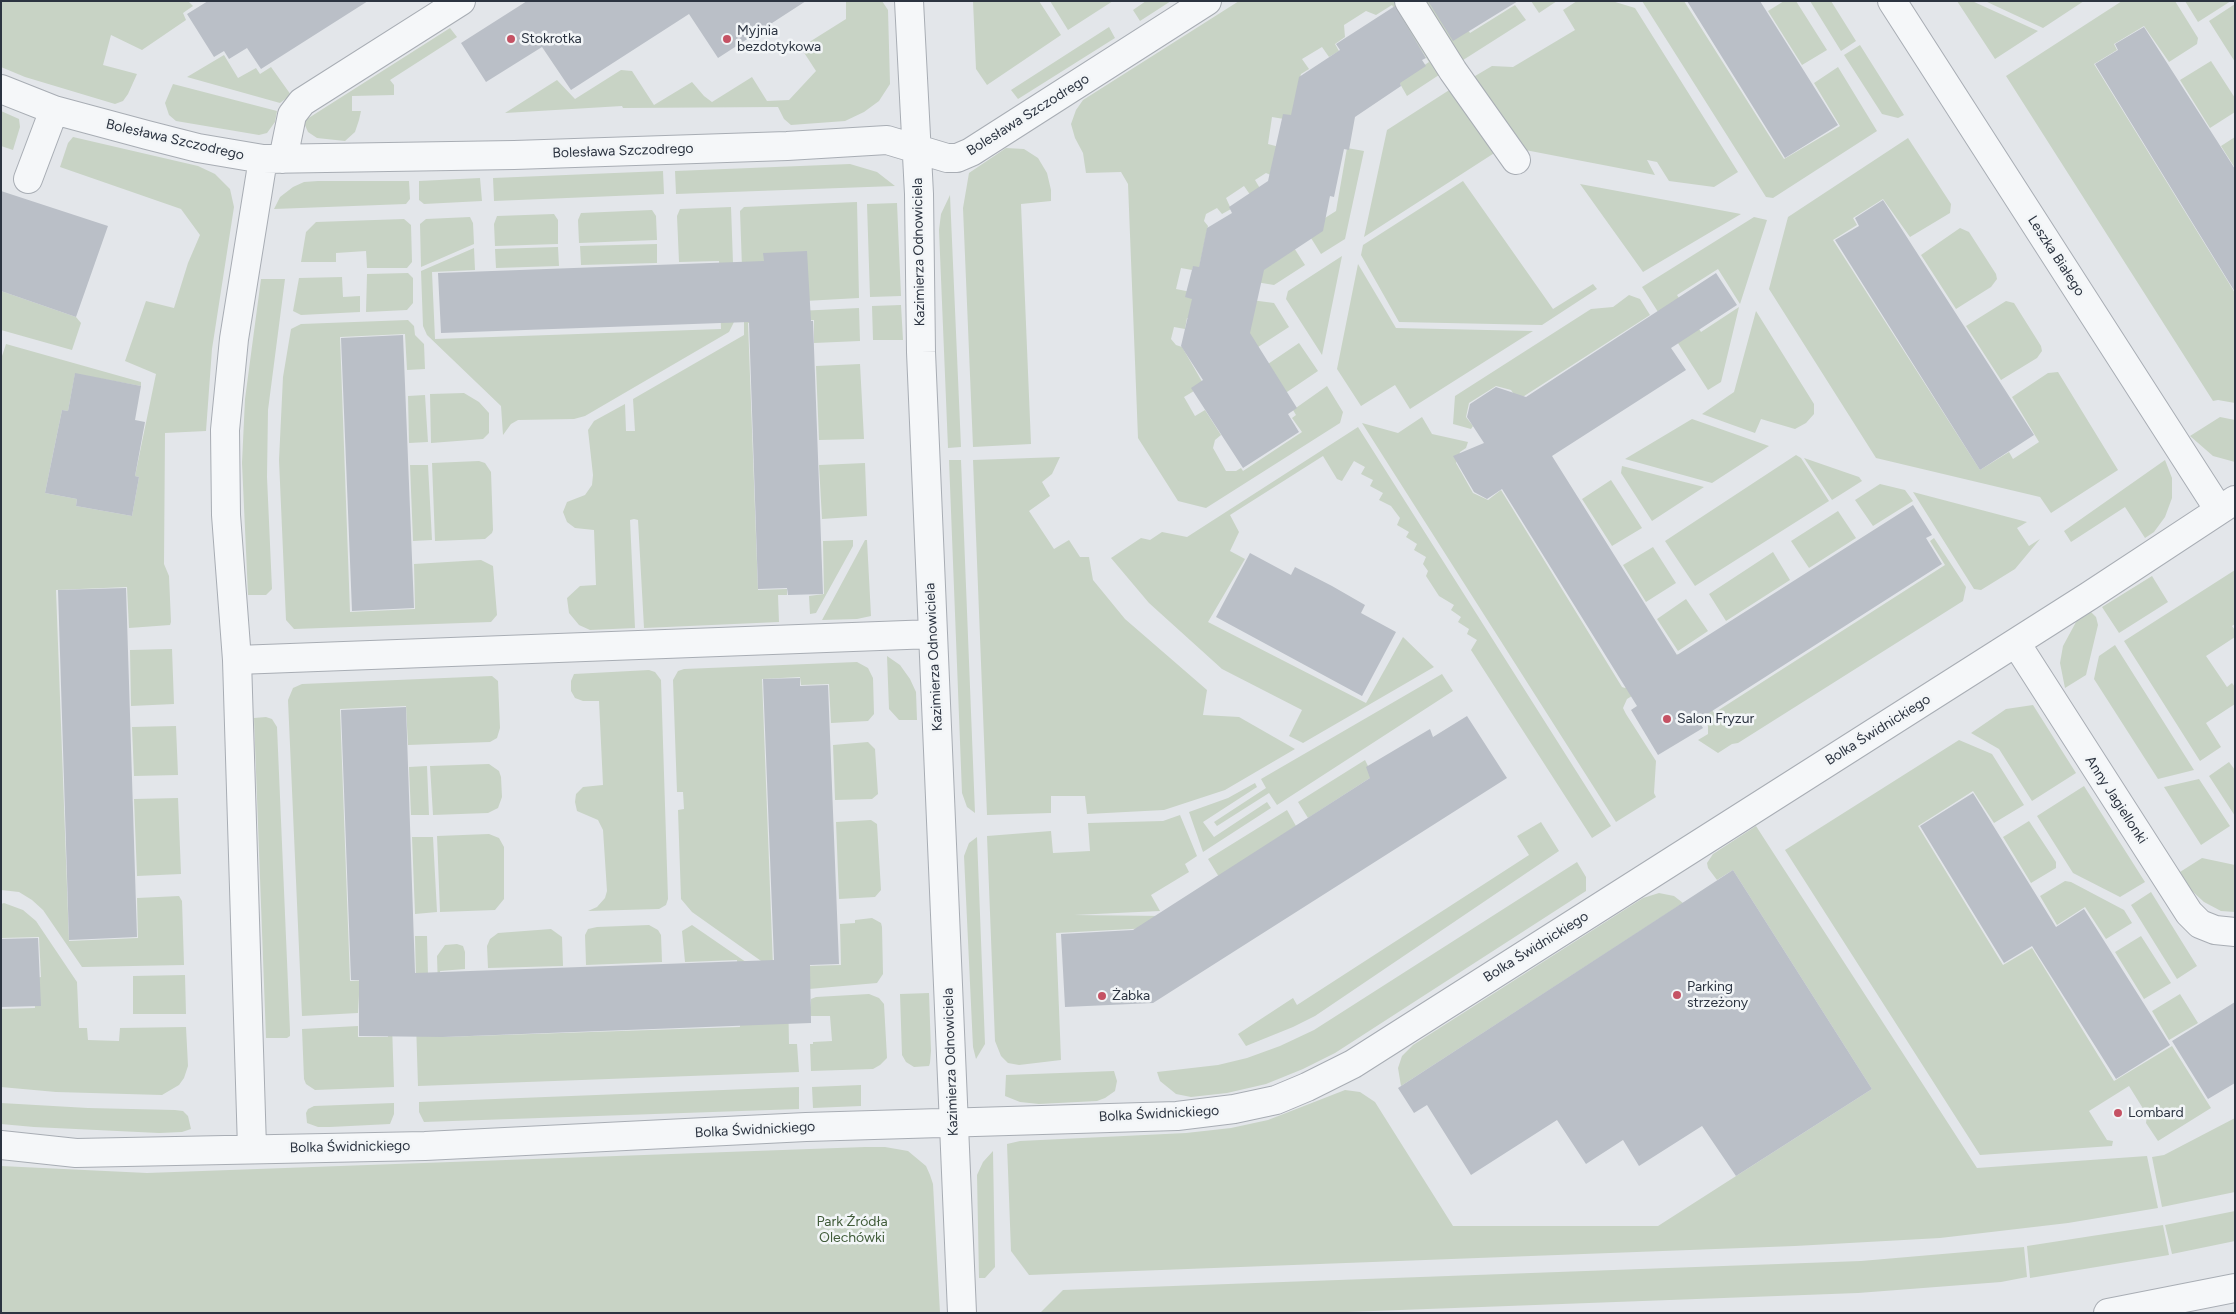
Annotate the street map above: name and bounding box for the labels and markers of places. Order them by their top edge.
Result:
place label: Myjnia bezdotykowa [737,23,821,56]
place label: Stokrotka [521,31,582,47]
marker: Stokrotka [505,33,517,45]
marker: Myjnia bezdotykowa [721,33,733,45]
place label: Salon Fryzur [1677,711,1754,727]
marker: Salon Fryzur [1661,713,1673,725]
place label: Parking strzeżony [1687,979,1748,1012]
place label: Żabka [1112,988,1150,1004]
marker: Parking strzeżony [1671,989,1683,1001]
marker: Żabka [1096,990,1108,1002]
place label: Lombard [2128,1105,2184,1121]
marker: Lombard [2112,1107,2124,1119]

